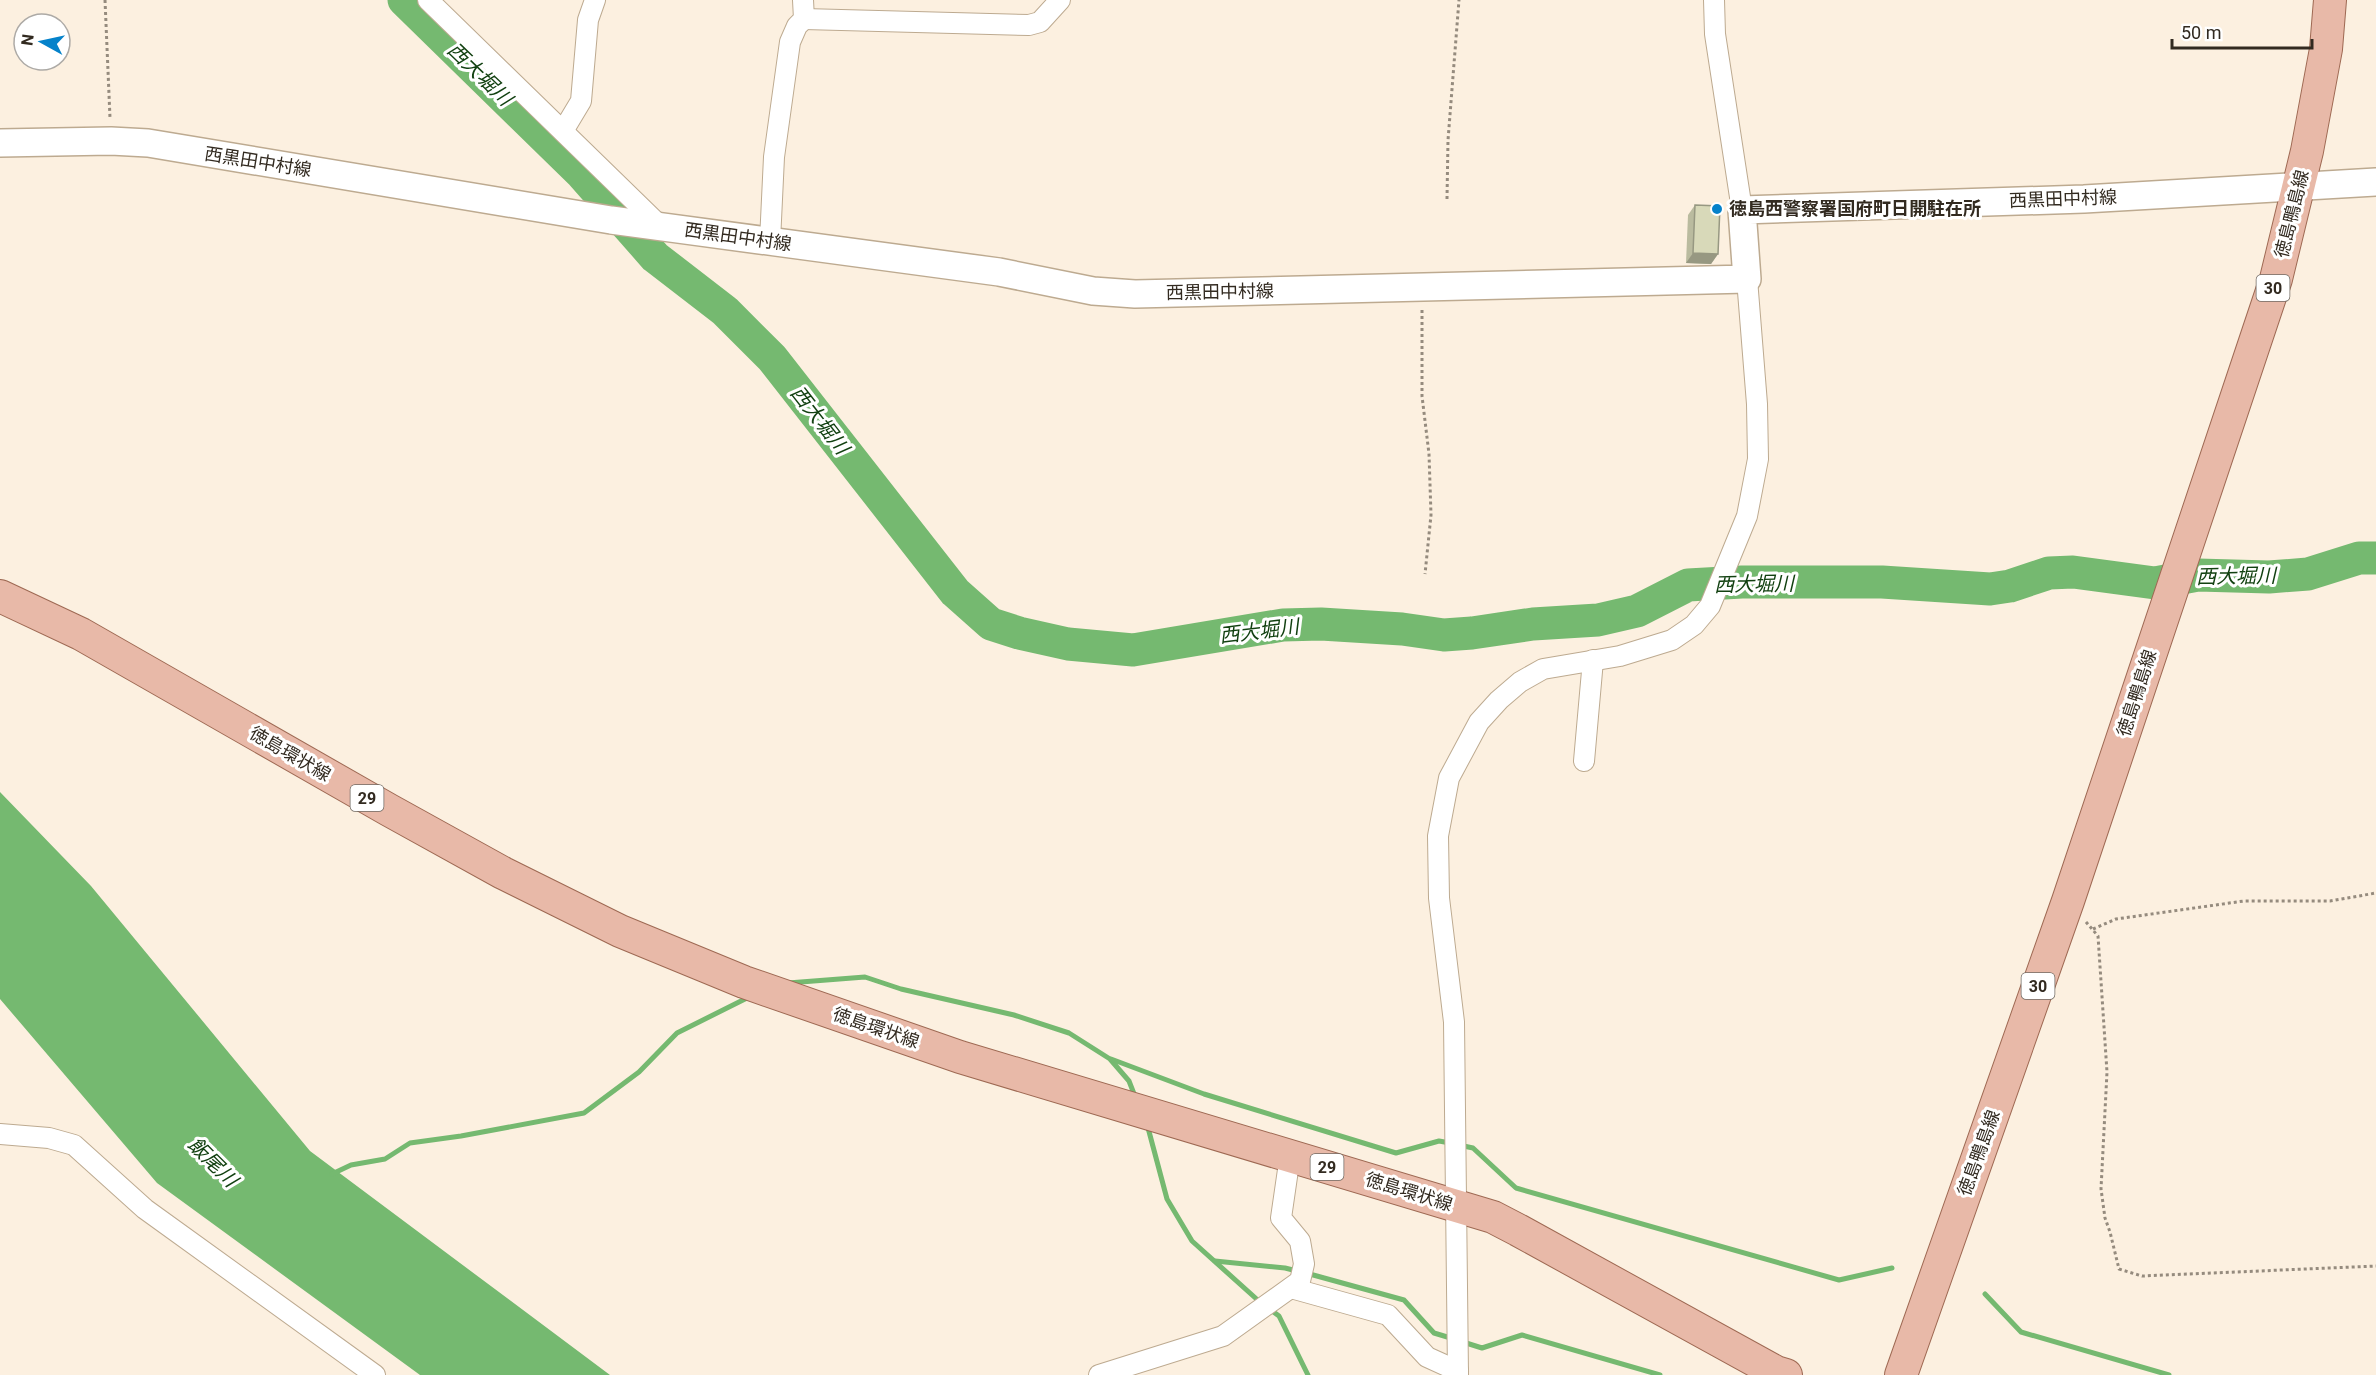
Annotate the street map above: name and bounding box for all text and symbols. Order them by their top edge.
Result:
north arrow [12,12,72,72]
scale bar [2172,12,2312,50]
text: 50 m [2181,22,2221,43]
text: N [17,33,38,47]
water label: 西大堀川 [443,38,519,112]
street label: 西黒田中村線 [203,143,313,180]
street label: 徳島鴨島線 [2270,168,2313,260]
street label: 西黒田中村線 [2009,186,2117,211]
place label: 徳島西警察署国府町日開駐在所 [1729,198,1981,219]
marker: 徳島西警察署国府町日開駐在所 [1710,202,1724,216]
street label: 西黒田中村線 [683,219,793,254]
road number: 30 [2256,275,2290,301]
street label: 西黒田中村線 [1166,280,1274,303]
water label: 西大堀川 [786,381,855,460]
water label: 西大堀川 [2196,563,2278,589]
water label: 西大堀川 [1714,571,1796,597]
water label: 西大堀川 [1218,614,1302,648]
street label: 徳島鴨島線 [2113,647,2160,739]
street label: 徳島環状線 [246,722,334,785]
road number: 29 [350,785,384,811]
road number: 30 [2022,973,2054,999]
street label: 徳島環状線 [830,1003,922,1052]
street label: 徳島鴨島線 [1953,1107,2004,1199]
water label: 飯尾川 [183,1132,244,1193]
road number: 29 [1310,1154,1344,1180]
street label: 徳島環状線 [1363,1168,1455,1215]

